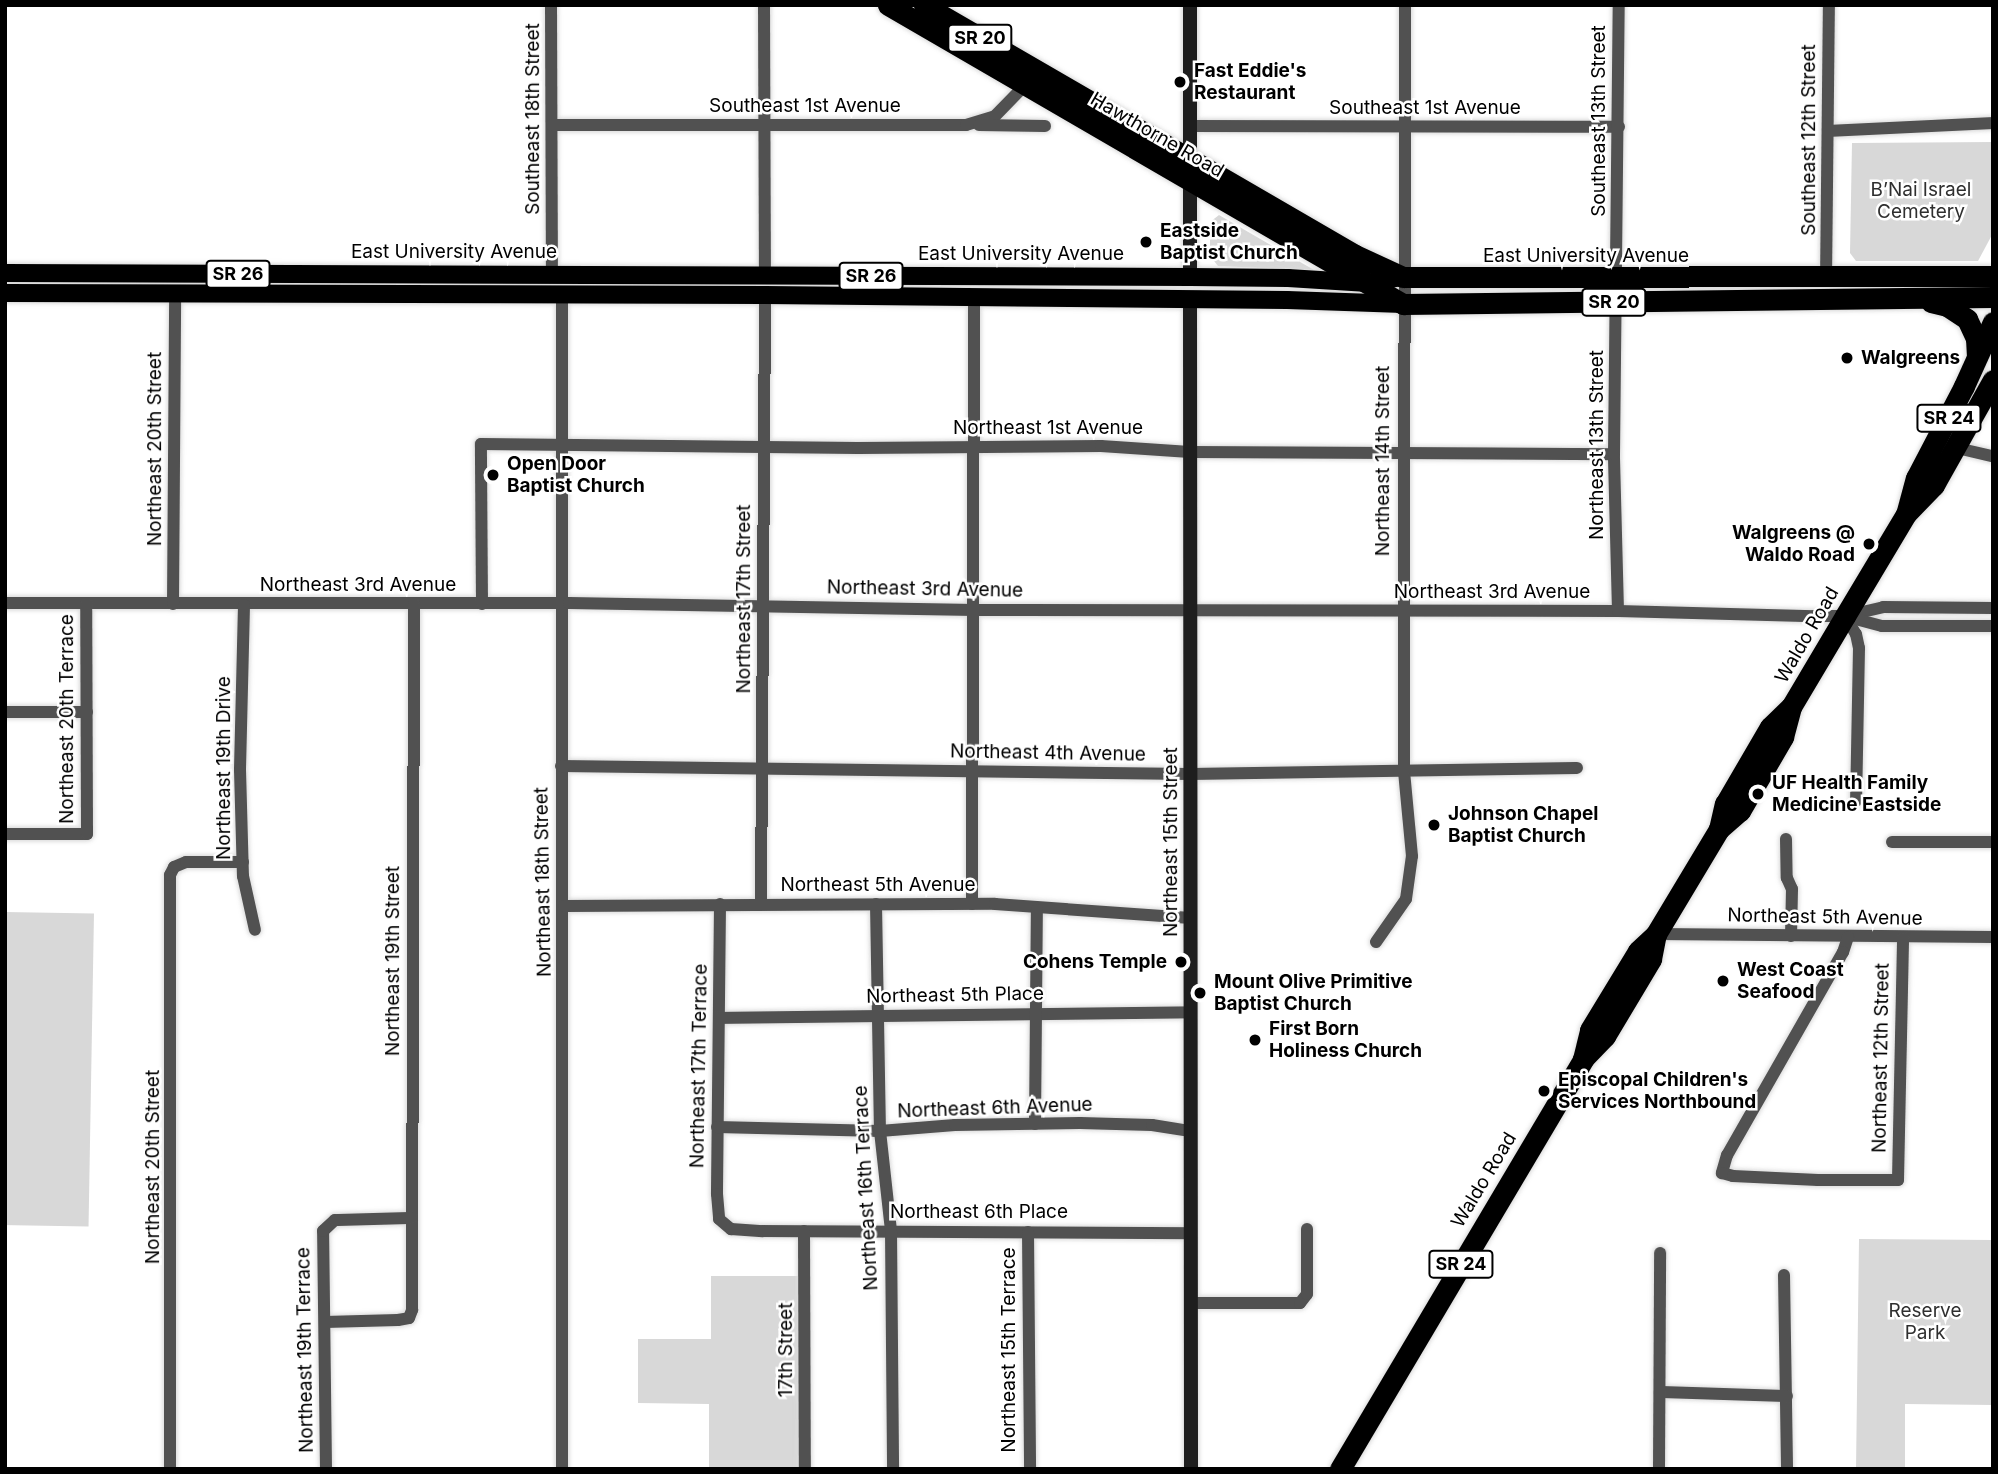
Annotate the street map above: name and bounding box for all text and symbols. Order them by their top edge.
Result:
street label: Southeast 18th Street [522,23,544,215]
road number: SR 20 [947,24,1013,52]
street label: Southeast 13th Street [1588,25,1610,217]
street label: Southeast 12th Street [1798,44,1820,236]
place label: Fast Eddie's Restaurant [1194,60,1306,104]
marker: Fast Eddie's Restaurant [1172,74,1188,90]
street label: Hawthorne Road [1086,88,1228,182]
street label: Southeast 1st Avenue [709,95,901,117]
street label: Southeast 1st Avenue [1329,97,1521,119]
park label: B’Nai Israel Cemetery [1871,179,1971,223]
place label: Eastside Baptist Church [1160,220,1298,264]
marker: Eastside Baptist Church [1138,234,1154,250]
street label: East University Avenue [351,241,557,263]
street label: East University Avenue [918,243,1124,265]
street label: East University Avenue [1483,245,1689,267]
road number: SR 26 [205,260,271,288]
road number: SR 26 [838,262,904,290]
road number: SR 20 [1581,288,1647,316]
place label: Walgreens [1861,347,1960,369]
street label: Northeast 13th Street [1586,350,1608,540]
marker: Walgreens [1839,350,1855,366]
street label: Northeast 20th Street [144,352,166,546]
street label: Northeast 14th Street [1372,366,1394,556]
road number: SR 24 [1916,404,1982,432]
street label: Northeast 1st Avenue [953,417,1143,439]
place label: Open Door Baptist Church [507,453,645,497]
marker: Open Door Baptist Church [485,467,501,483]
street label: Northeast 17th Street [733,504,755,694]
place label: Walgreens @ Waldo Road [1732,522,1855,566]
marker: Walgreens @ Waldo Road [1861,536,1877,552]
street label: Northeast 3rd Avenue [260,574,456,596]
street label: Northeast 3rd Avenue [827,576,1023,602]
street label: Northeast 3rd Avenue [1394,581,1590,603]
street label: Waldo Road [1770,583,1844,687]
street label: Northeast 20th Terrace [56,614,78,824]
street label: Northeast 19th Drive [213,676,235,860]
street label: Northeast 4th Avenue [950,740,1146,766]
street label: Northeast 15th Street [1160,747,1182,937]
place label: UF Health Family Medicine Eastside [1772,772,1941,816]
marker: UF Health Family Medicine Eastside [1750,786,1766,802]
street label: Northeast 18th Street [530,787,556,977]
place label: Johnson Chapel Baptist Church [1448,803,1598,847]
marker: Johnson Chapel Baptist Church [1426,817,1442,833]
street label: Northeast 19th Street [382,866,404,1056]
street label: Northeast 5th Avenue [780,874,976,896]
street label: Northeast 5th Avenue [1727,904,1923,930]
place label: Cohens Temple [1023,951,1167,973]
marker: Cohens Temple [1173,954,1189,970]
place label: West Coast Seafood [1737,959,1844,1003]
street label: Northeast 12th Street [1868,963,1894,1153]
street label: Northeast 17th Terrace [686,964,712,1168]
place label: Mount Olive Primitive Baptist Church [1214,971,1413,1015]
marker: West Coast Seafood [1715,973,1731,989]
street label: Northeast 5th Place [866,982,1044,1008]
marker: Mount Olive Primitive Baptist Church [1192,985,1208,1001]
place label: First Born Holiness Church [1269,1018,1422,1062]
marker: First Born Holiness Church [1247,1032,1263,1048]
place label: Episcopal Children's Services Northbound [1558,1069,1756,1113]
street label: Northeast 20th Street [142,1070,164,1264]
marker: Episcopal Children's Services Northbound [1536,1083,1552,1099]
street label: Northeast 16th Terrace [849,1085,883,1291]
street label: Northeast 6th Avenue [897,1093,1093,1123]
street label: Waldo Road [1447,1128,1521,1232]
street label: Northeast 6th Place [890,1201,1068,1223]
street label: Northeast 19th Terrace [292,1247,318,1453]
street label: Northeast 15th Terrace [998,1247,1020,1453]
road number: SR 24 [1428,1250,1494,1279]
park label: Reserve Park [1889,1300,1961,1344]
street label: 17th Street [775,1303,797,1397]

